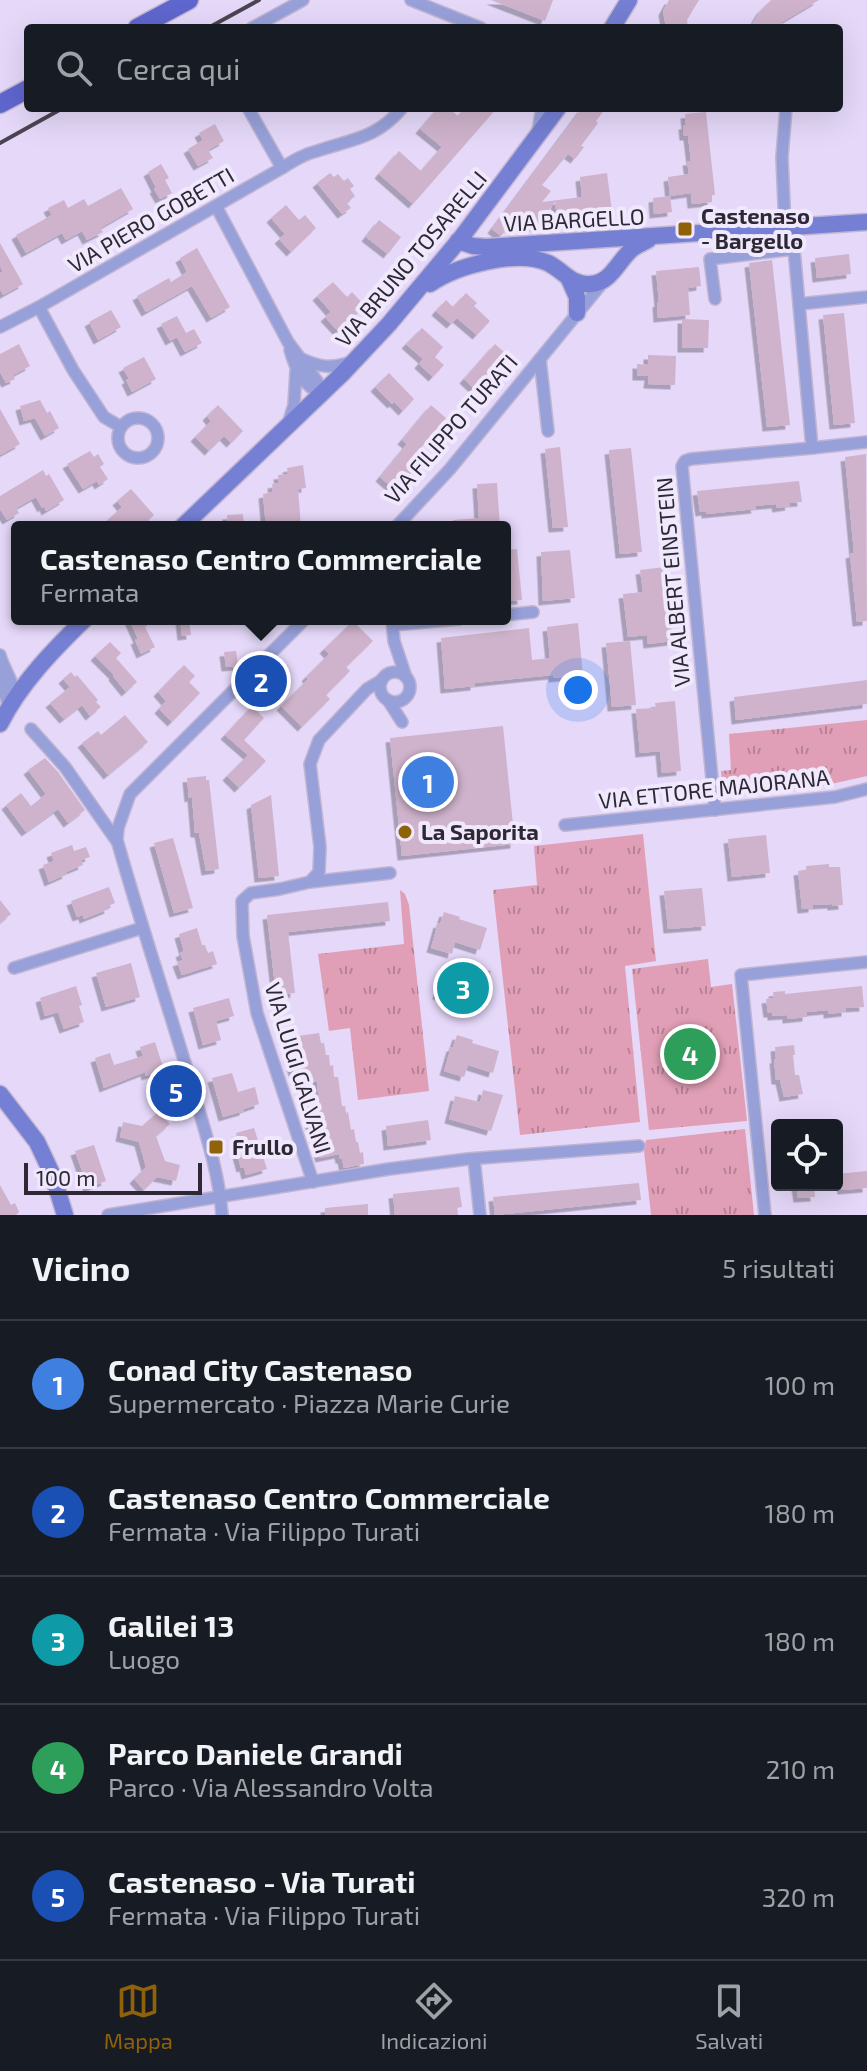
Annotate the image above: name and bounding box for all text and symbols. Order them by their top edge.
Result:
search box [24,24,843,112]
icon: search [52,46,96,90]
text: Cerca qui [116,50,240,86]
street label: VIA PIERO GOBETTI [63,161,238,277]
street label: VIA BRUNO TOSARELLI [329,165,491,351]
street label: VIA BARGELLO [503,202,645,236]
place label: Castenaso - Bargello [701,202,810,253]
marker: Castenaso - Bargello [676,220,694,238]
street label: VIA FILIPPO TURATI [378,349,522,508]
street label: VIA ALBERT EINSTEIN [650,476,694,688]
popup [11,521,511,625]
text: Castenaso Centro Commerciale [40,540,482,576]
text: Fermata [40,576,139,607]
pin: 2 [235,651,287,711]
your location [558,670,598,710]
pin: 1 [402,752,454,812]
street label: VIA ETTORE MAJORANA [597,763,831,813]
place label: La Saporita [421,818,539,844]
marker: La Saporita [396,823,414,841]
pin: 3 [437,958,489,1018]
street label: VIA LUIGI GALVANI [261,979,337,1156]
pin: 4 [664,1024,716,1084]
pin: 5 [150,1061,202,1121]
map controls [771,1119,843,1191]
button: locate [771,1119,843,1191]
place label: Frullo [232,1133,294,1159]
marker: Frullo [207,1138,225,1156]
scale bar [24,1159,202,1195]
text: 100 m [36,1164,95,1190]
text: Vicino [32,1247,130,1288]
text: 5 risultati [722,1252,835,1283]
text: Conad City Castenaso [108,1351,413,1387]
text: 1 [52,1369,64,1400]
text: 100 m [765,1369,835,1400]
text: Supermercato · Piazza Marie Curie [108,1387,510,1418]
text: Castenaso Centro Commerciale [108,1479,550,1515]
text: 2 [50,1497,66,1528]
text: 180 m [765,1497,835,1528]
text: Fermata · Via Filippo Turati [108,1515,420,1546]
text: Galilei 13 [108,1607,234,1643]
text: 3 [51,1625,65,1656]
text: 180 m [765,1625,835,1656]
text: Luogo [108,1643,180,1674]
text: Parco Daniele Grandi [108,1735,403,1771]
text: 4 [50,1753,66,1784]
text: 210 m [766,1753,835,1784]
text: Parco · Via Alessandro Volta [108,1771,434,1802]
text: Castenaso - Via Turati [108,1863,416,1899]
text: 5 [51,1881,65,1912]
text: 320 m [762,1881,835,1912]
text: Fermata · Via Filippo Turati [108,1899,420,1930]
tab: Mappa [104,1979,173,2053]
tab: Indicazioni [381,1979,487,2053]
tab: Salvati [695,1979,763,2053]

